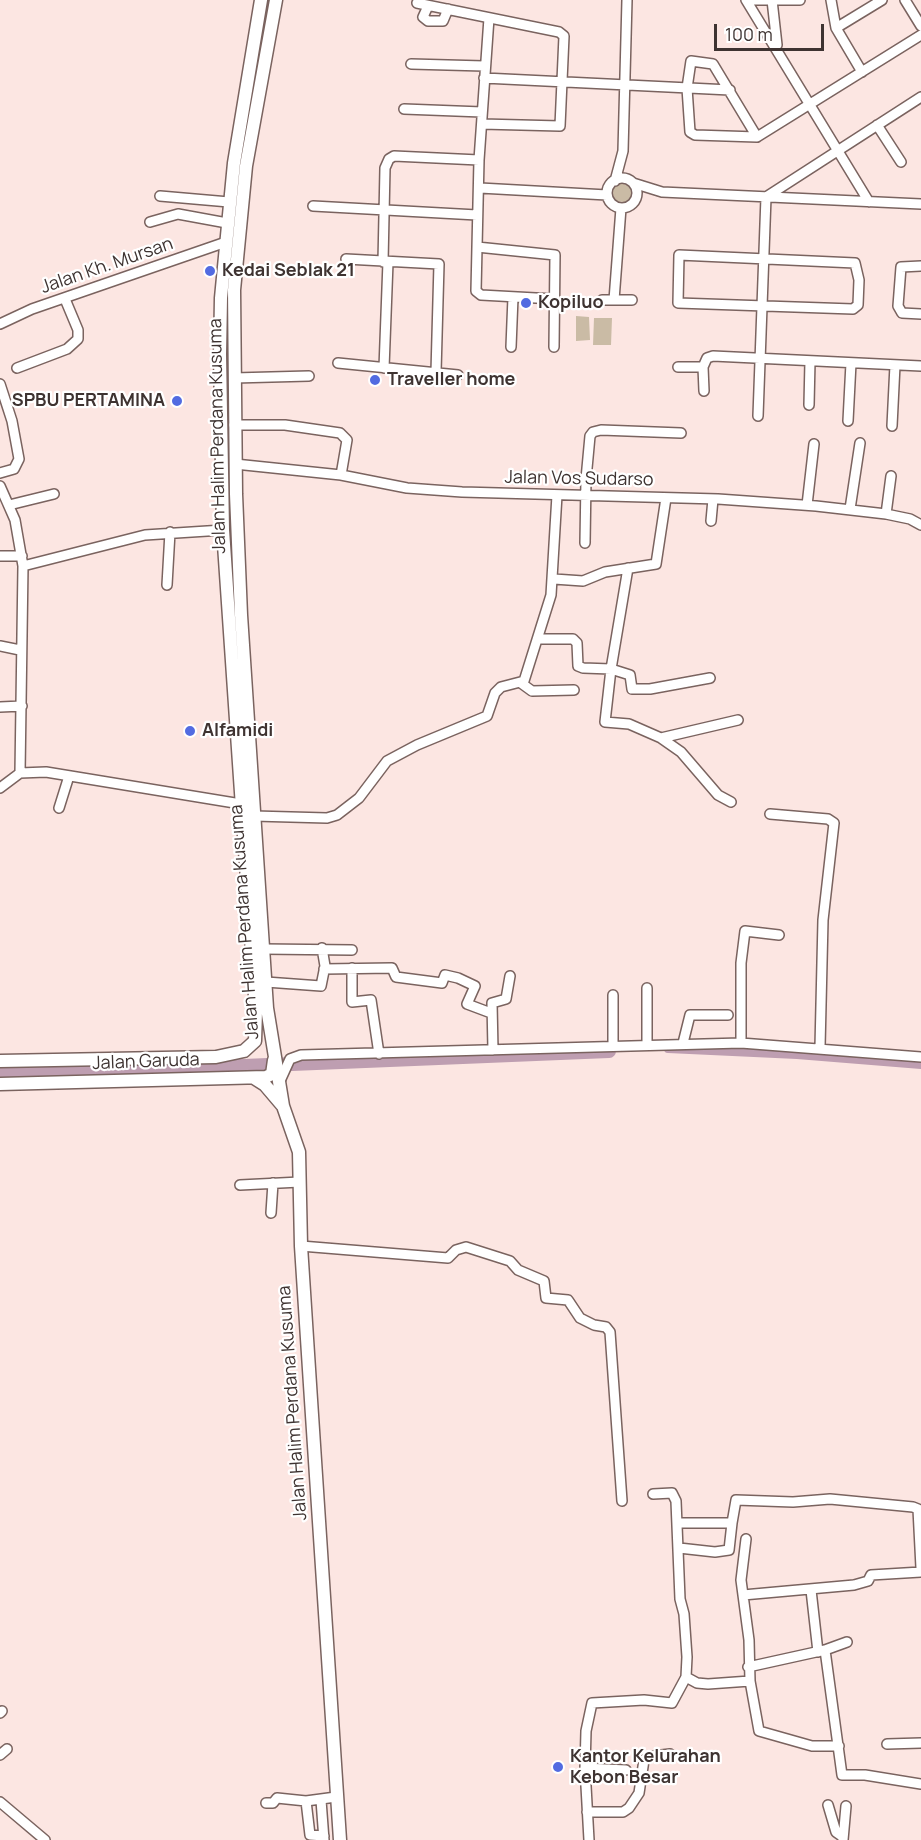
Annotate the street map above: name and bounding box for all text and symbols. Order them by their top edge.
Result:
scale bar [717,12,826,50]
text: 100 m [725,22,773,46]
street label: Jalan Kh. Mursan [38,233,176,299]
place label: Kedai Seblak 21 [222,260,355,282]
marker: Kedai Seblak 21 [203,264,217,278]
place label: Kopiluo [538,292,604,314]
marker: Kopiluo [519,296,533,310]
street label: Jalan Halim Perdana Kusuma [205,318,231,554]
place label: Traveller home [387,369,515,391]
marker: Traveller home [368,373,382,387]
place label: SPBU PERTAMINA [12,390,165,412]
marker: SPBU PERTAMINA [170,394,184,408]
street label: Jalan Vos Sudarso [504,467,654,491]
place label: Alfamidi [202,720,273,742]
marker: Alfamidi [183,724,197,738]
street label: Jalan Halim Perdana Kusuma [226,804,264,1040]
street label: Jalan Garuda [92,1049,200,1075]
street label: Jalan Halim Perdana Kusuma [274,1285,312,1521]
place label: Kantor Kelurahan Kebon Besar [570,1746,721,1788]
marker: Kantor Kelurahan Kebon Besar [551,1760,565,1774]

